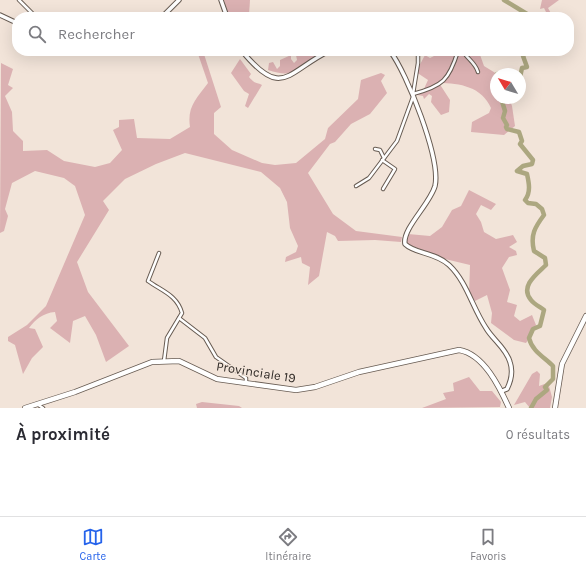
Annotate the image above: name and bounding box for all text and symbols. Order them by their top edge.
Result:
search box [12,12,574,56]
icon: search [26,23,48,45]
text: Rechercher [58,25,135,43]
north arrow [490,68,526,104]
street label: Provinciale 19 [215,358,297,386]
text: À proximité [16,424,110,444]
text: 0 résultats [506,427,570,442]
tab: Carte [80,526,106,563]
tab: Itinéraire [265,526,311,563]
tab: Favoris [470,526,506,563]

